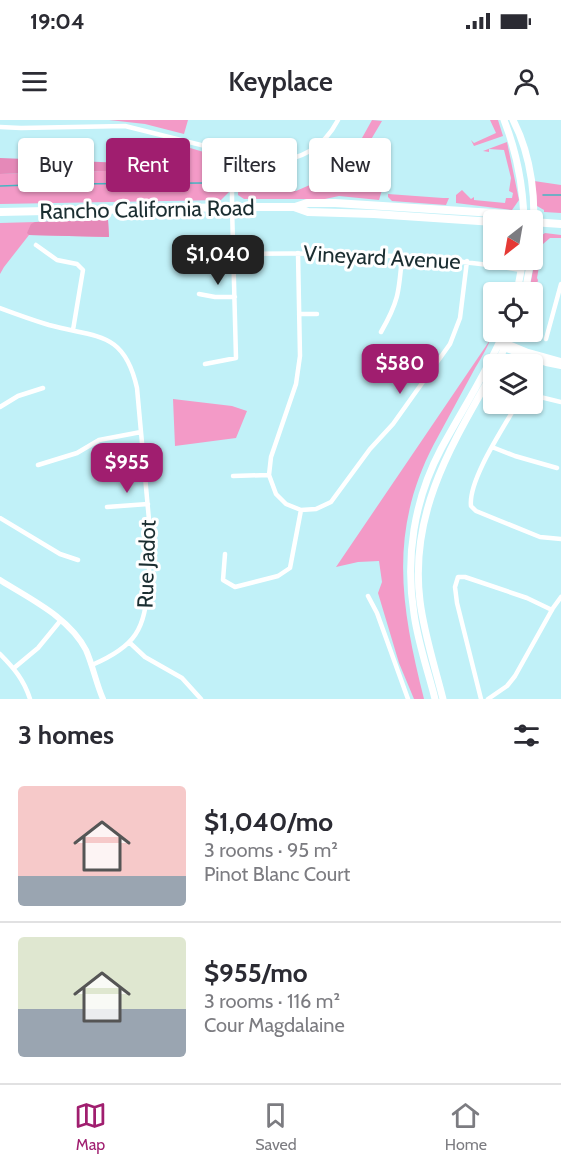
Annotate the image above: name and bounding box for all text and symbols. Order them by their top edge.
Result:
text: 19:04 [30,8,85,35]
icon: menu [18,65,51,98]
text: Keyplace [228,65,333,98]
icon: person [510,65,543,98]
chip: Buy [18,138,94,192]
chip: Rent [106,138,190,192]
chip: Filters [202,138,297,192]
chip: New [309,138,391,192]
street label: Rancho California Road [39,194,255,225]
north arrow [483,210,543,270]
map controls [483,210,543,414]
pin: $1,040 [169,235,267,286]
street label: Vineyard Avenue [303,240,461,275]
text: $1,040 [186,242,250,266]
button: locate [483,282,543,342]
pin: $580 [364,344,436,395]
text: $580 [376,351,424,375]
button: layers [483,354,543,414]
pin: $955 [91,443,163,494]
text: $955 [105,450,149,474]
street label: Rue Jadot [131,519,162,609]
text: 3 homes [18,719,114,751]
icon: filters [510,719,543,752]
text: $1,040/mo [204,806,333,838]
icon: home [66,810,138,882]
text: 3 rooms · 95 m² [204,838,338,862]
text: Pinot Blanc Court [204,862,350,886]
text: $955/mo [204,957,308,989]
icon: home [66,961,138,1033]
text: 3 rooms · 116 m² [204,989,340,1013]
text: Cour Magdalaine [204,1013,345,1037]
tab: Map [74,1099,107,1154]
tab: Saved [255,1099,297,1154]
tab: Home [445,1099,487,1154]

